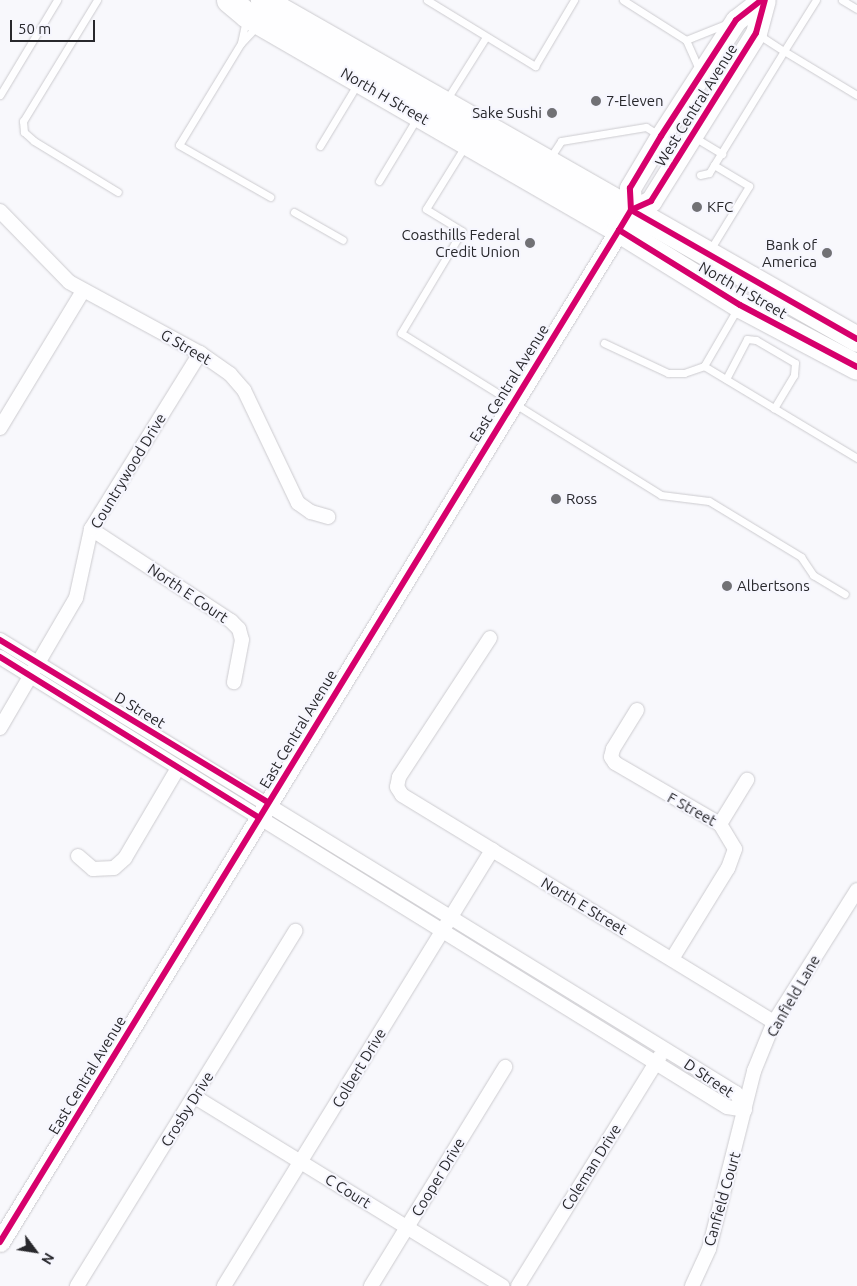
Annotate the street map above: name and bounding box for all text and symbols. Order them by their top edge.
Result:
scale bar [12,10,98,42]
text: 50 m [18,20,51,37]
street label: West Central Avenue [651,40,741,170]
street label: North H Street [338,63,432,129]
place label: 7-Eleven [606,92,664,110]
marker: 7-Eleven [590,95,602,107]
place label: Sake Sushi [472,104,542,122]
marker: Sake Sushi [546,107,558,119]
place label: KFC [707,198,733,216]
marker: KFC [691,201,703,213]
place label: Coasthills Federal Credit Union [401,225,520,260]
place label: Bank of America [762,235,817,270]
marker: Coasthills Federal Credit Union [524,237,536,249]
marker: Bank of America [821,247,833,259]
street label: North H Street [696,257,790,323]
street label: East Central Avenue [466,321,552,445]
street label: G Street [158,325,214,369]
street label: Countrywood Drive [86,410,170,532]
place label: Ross [566,490,597,508]
marker: Ross [550,493,562,505]
street label: North E Court [144,560,232,626]
place label: Albertsons [737,577,810,595]
marker: Albertsons [721,580,733,592]
street label: East Central Avenue [255,666,341,792]
street label: D Street [111,688,169,732]
street label: F Street [664,788,720,830]
street label: North E Street [538,873,630,939]
street label: Canfield Lane [762,952,824,1040]
street label: East Central Avenue [44,1012,130,1138]
street label: Colbert Drive [328,1025,390,1111]
street label: D Street [681,1055,737,1101]
street label: Crosby Drive [157,1068,217,1150]
street label: Coleman Drive [557,1121,625,1213]
street label: Cooper Drive [408,1134,468,1220]
street label: Canfield Court [700,1150,744,1248]
street label: C Court [322,1170,374,1212]
north arrow [10,1226,60,1276]
text: N [38,1250,57,1267]

